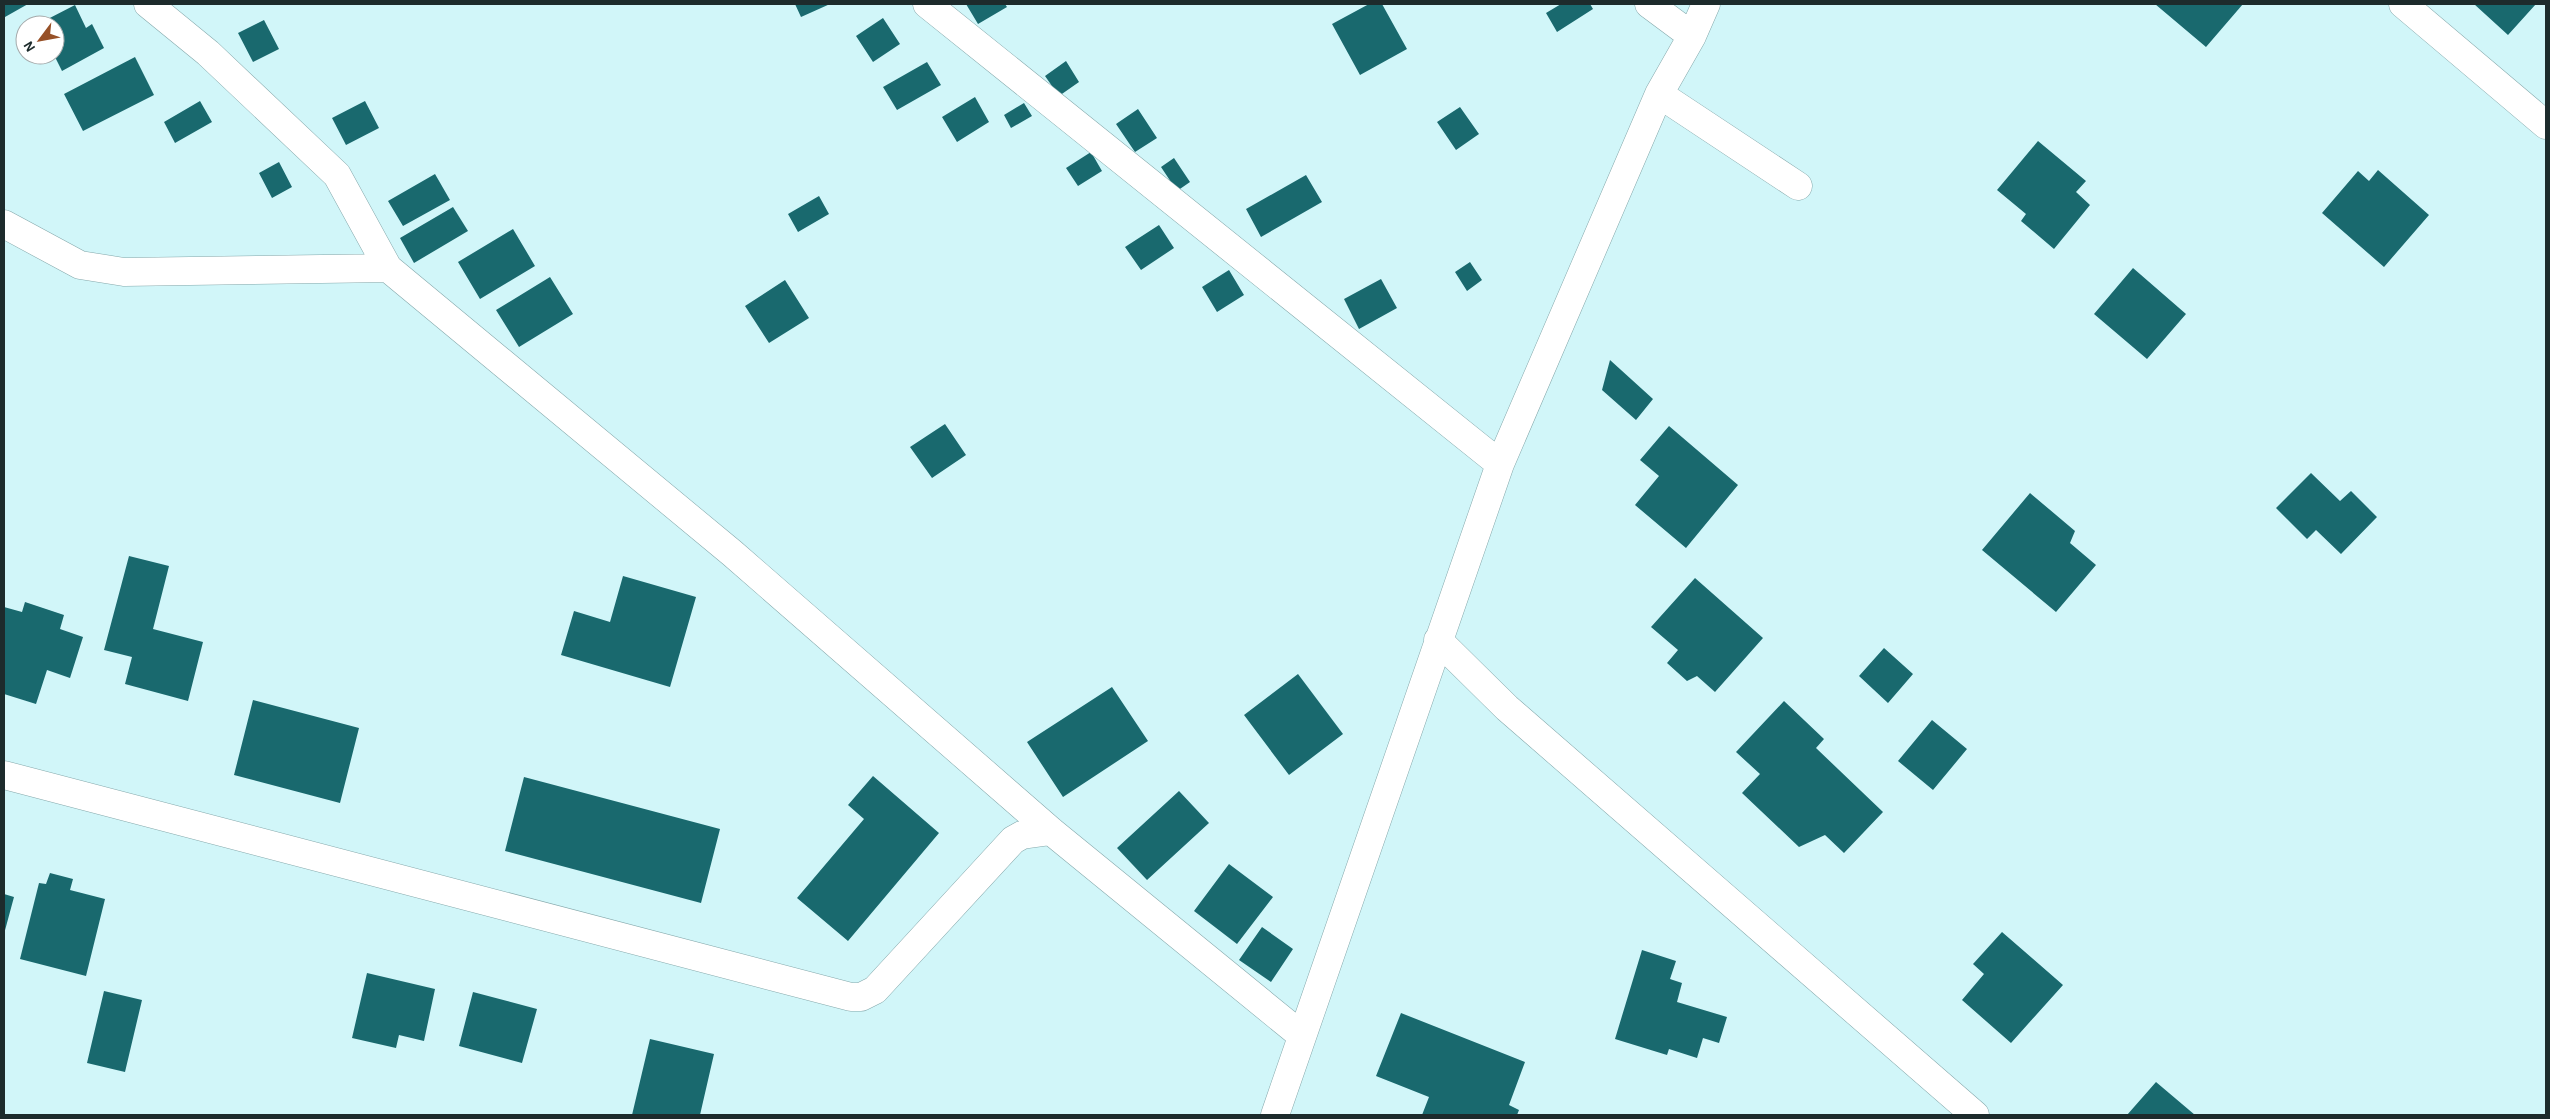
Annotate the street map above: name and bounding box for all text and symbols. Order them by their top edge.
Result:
north arrow [15,15,65,65]
text: N [21,39,38,54]

